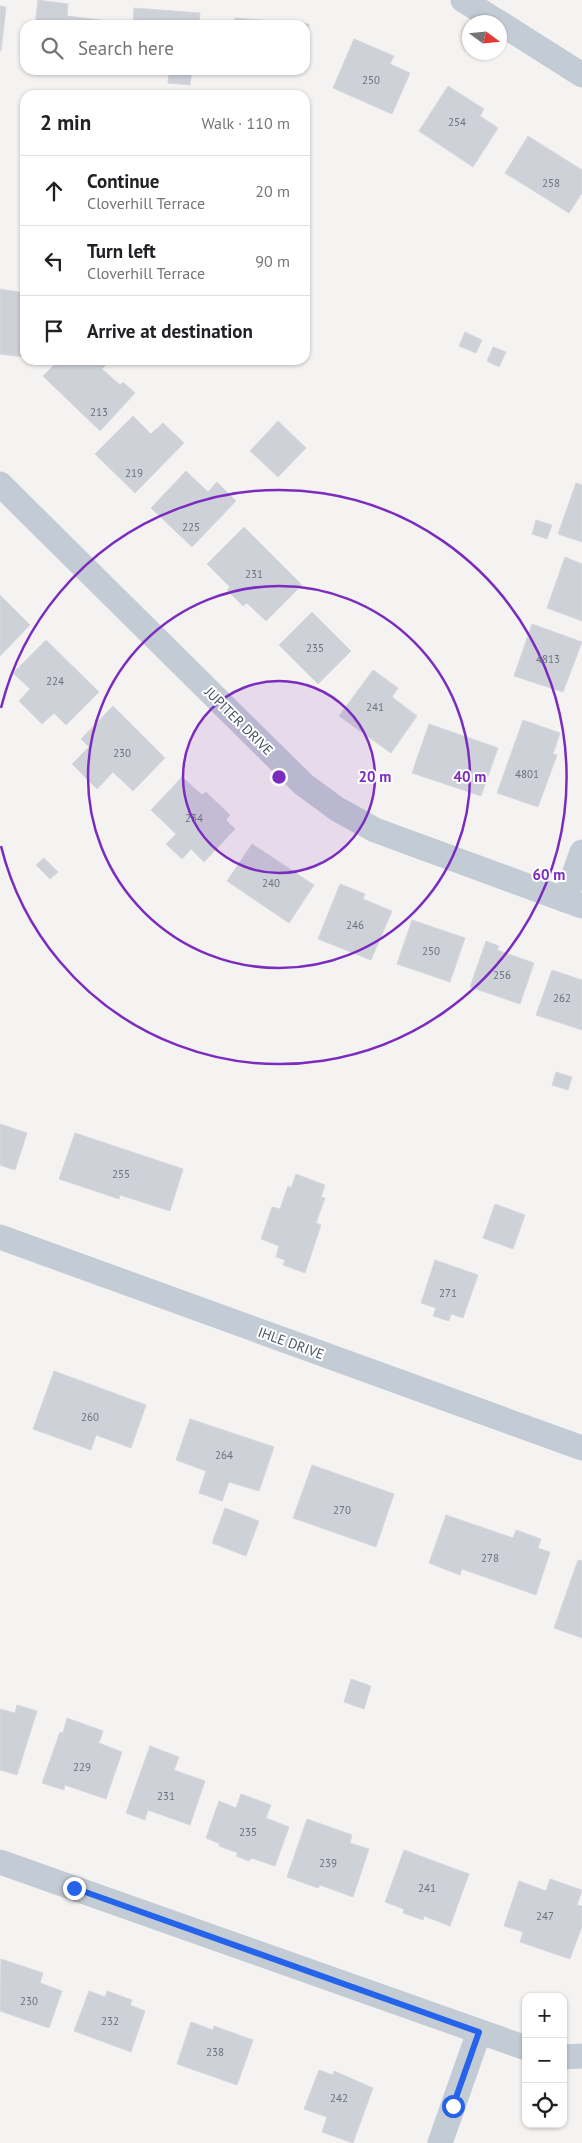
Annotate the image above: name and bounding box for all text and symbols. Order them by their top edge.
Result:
north arrow [462,15,507,60]
search box [20,20,310,75]
icon: search [38,34,66,62]
text: Search here [78,36,174,60]
house number: 250 [362,73,380,87]
text: 2 min [40,109,91,136]
text: Walk · 110 m [201,113,290,133]
house number: 254 [448,115,466,129]
text: Continue [87,169,159,193]
house number: 258 [542,176,560,190]
icon: ahead [40,177,68,205]
text: 20 m [255,181,290,201]
text: Cloverhill Terrace [87,193,205,213]
text: Turn left [87,239,156,263]
icon: left [40,247,68,275]
text: 90 m [255,251,290,271]
text: Cloverhill Terrace [87,263,205,283]
icon: arrive [40,317,68,345]
text: Arrive at destination [87,319,253,343]
house number: 213 [90,405,108,419]
house number: 219 [125,466,143,480]
house number: 225 [182,520,200,534]
house number: 231 [245,567,263,581]
house number: 235 [306,641,324,655]
house number: 4813 [536,652,560,666]
house number: 224 [46,674,64,688]
street label: JUPITER DRIVE [200,682,277,759]
house number: 241 [366,700,384,714]
house number: 230 [113,746,131,760]
text: 20 m [359,767,391,786]
text: 40 m [454,767,486,786]
house number: 4801 [515,767,539,781]
centre of rings [270,768,288,786]
house number: 234 [185,811,203,825]
text: 60 m [533,865,565,884]
house number: 240 [262,876,280,890]
house number: 246 [346,918,364,932]
house number: 250 [422,944,440,958]
house number: 256 [493,968,511,982]
house number: 262 [553,991,571,1005]
house number: 255 [112,1167,130,1181]
house number: 271 [439,1286,457,1300]
street label: IHLE DRIVE [256,1323,326,1363]
house number: 260 [81,1410,99,1424]
house number: 264 [215,1448,233,1462]
house number: 270 [333,1503,351,1517]
house number: 278 [481,1551,499,1565]
house number: 229 [73,1760,91,1774]
house number: 231 [157,1789,175,1803]
house number: 235 [239,1825,257,1839]
house number: 239 [319,1856,337,1870]
route end [63,1877,86,1900]
house number: 241 [418,1881,436,1895]
house number: 247 [536,1909,554,1923]
map controls [522,1993,567,2128]
button: + [522,1993,567,2038]
house number: 230 [20,1994,38,2008]
house number: 232 [101,2014,119,2028]
button: − [522,2038,567,2083]
house number: 238 [206,2045,224,2059]
button: locate [522,2083,567,2128]
house number: 242 [330,2091,348,2105]
route start [442,2095,465,2118]

